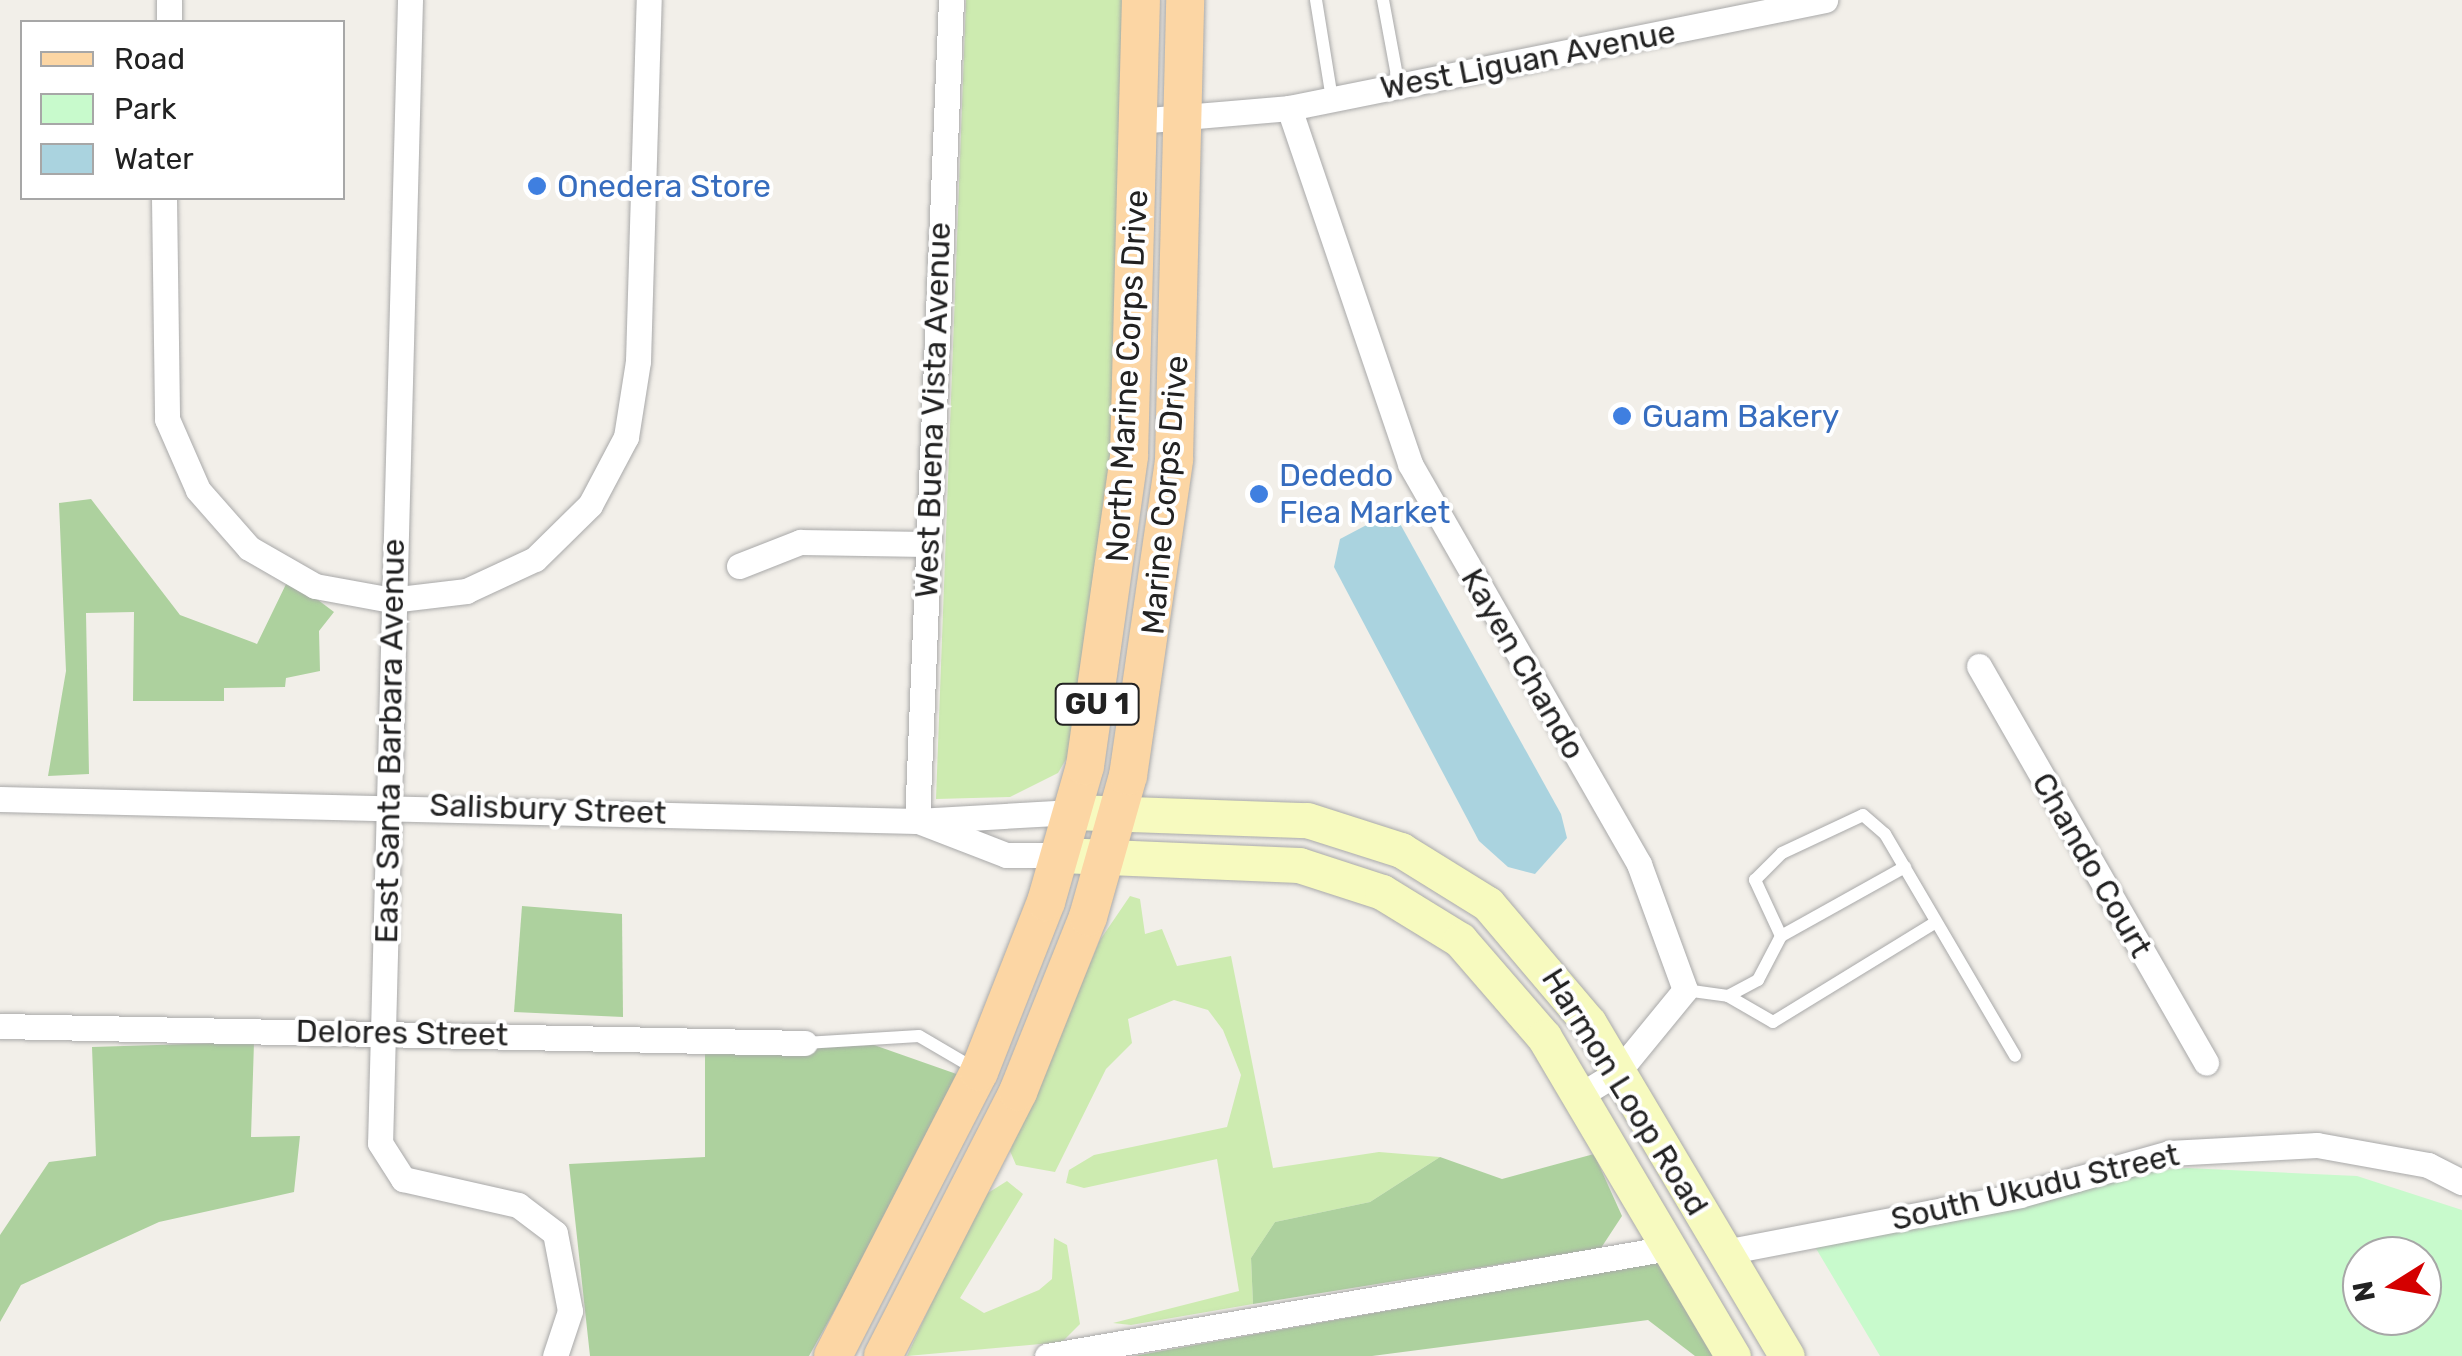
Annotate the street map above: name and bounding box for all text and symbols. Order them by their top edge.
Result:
street label: West Liguan Avenue [1377,12,1679,108]
legend [20,20,345,200]
text: Road [114,41,185,77]
text: Park [114,91,176,127]
text: Water [114,141,194,177]
place label: Onedera Store [557,167,771,205]
marker: Onedera Store [526,175,548,197]
street label: North Marine Corps Drive [1098,189,1156,563]
street label: West Buena Vista Avenue [907,220,959,600]
street label: Marine Corps Drive [1134,354,1196,636]
place label: Guam Bakery [1642,397,1840,435]
marker: Guam Bakery [1611,405,1633,427]
place label: Dededo Flea Market [1279,457,1450,532]
marker: Dededo Flea Market [1248,483,1270,505]
street label: East Santa Barbara Avenue [367,538,413,944]
street label: Kayen Chando [1453,562,1593,766]
road number: GU 1 [1054,679,1140,729]
street label: Chando Court [2024,766,2160,964]
street label: Salisbury Street [428,786,668,832]
street label: Harmon Loop Road [1534,961,1716,1223]
street label: Delores Street [295,1012,509,1054]
street label: South Ukudu Street [1887,1135,2183,1239]
north arrow [2342,1236,2442,1336]
text: N [2346,1278,2382,1304]

